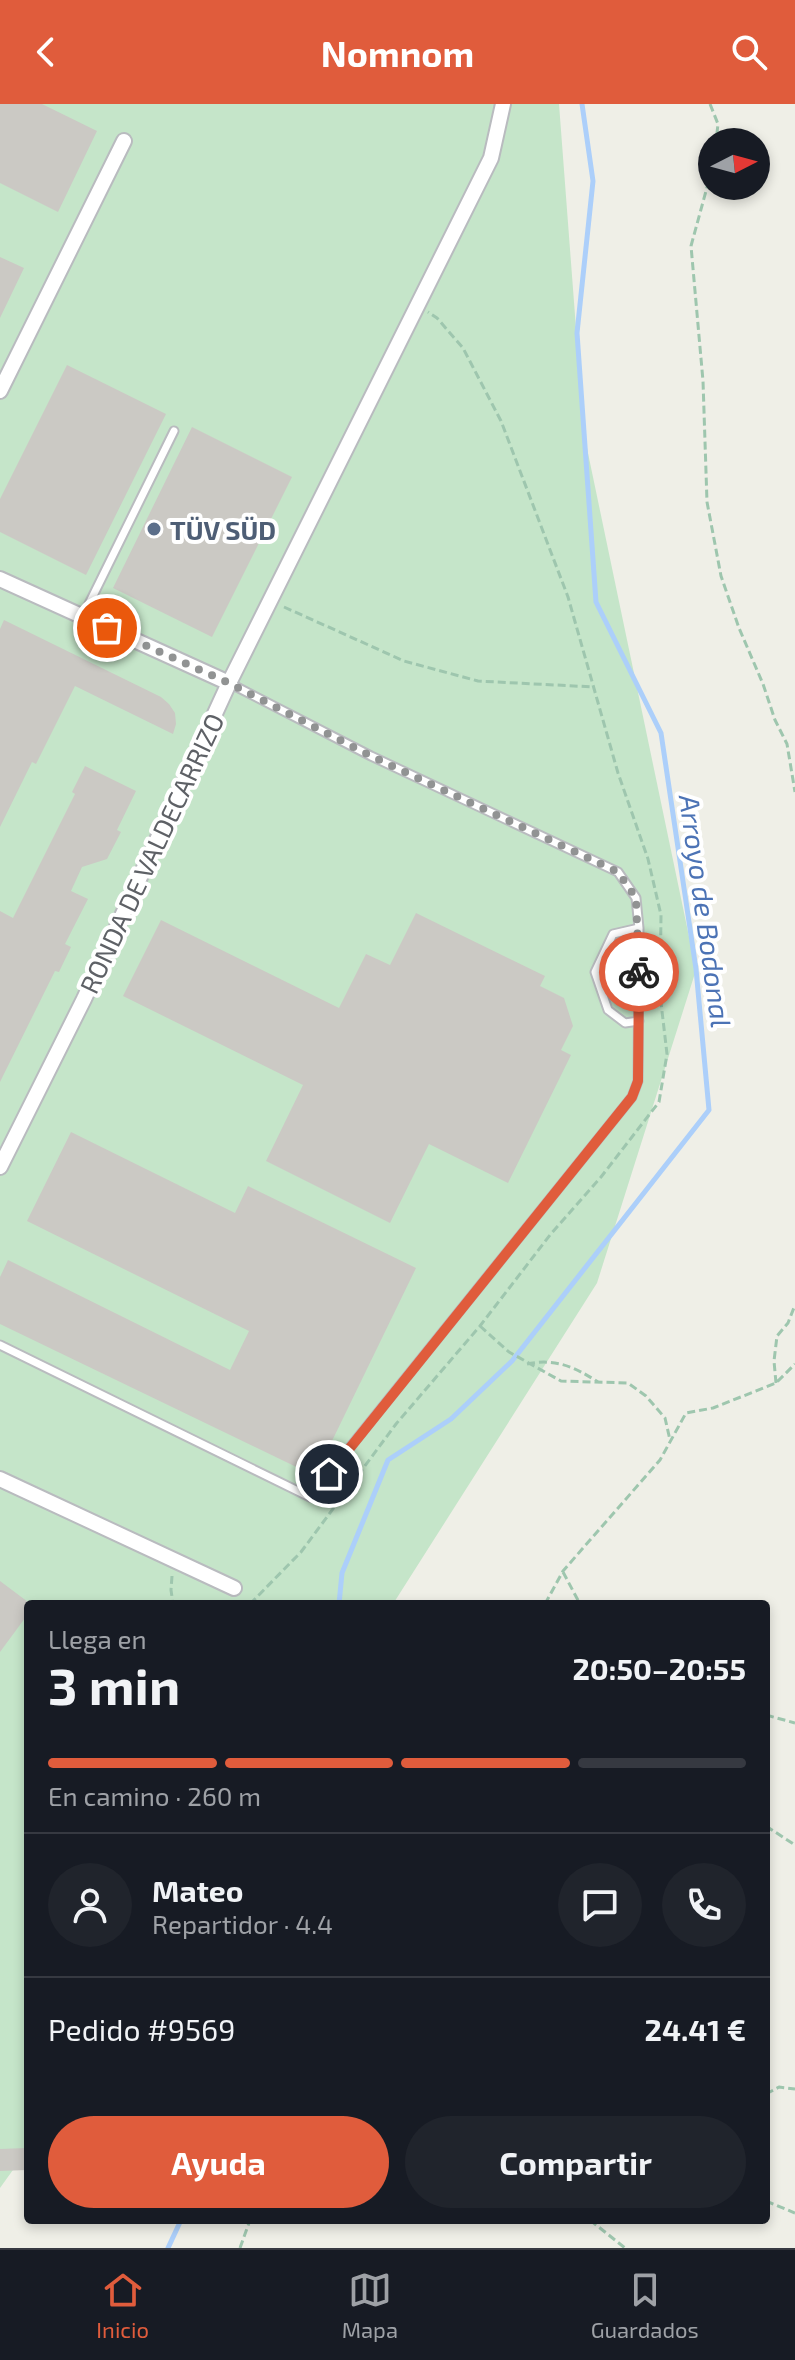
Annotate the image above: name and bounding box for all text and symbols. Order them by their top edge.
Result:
icon: back [24,30,68,74]
icon: search [727,30,771,74]
text: Nomnom [321,31,474,74]
north arrow [698,128,770,200]
map controls [698,128,770,200]
place label: TÜV SÜD [170,514,276,545]
marker: TÜV SÜD [145,520,163,538]
pin [73,594,141,662]
icon: bag [85,606,129,650]
street label: RONDA DE VALDECARRIZO [72,708,230,998]
water label: Arroyo de Bodonal [673,791,739,1030]
courier [599,932,679,1012]
icon: bike [617,950,661,994]
pin [295,1440,363,1508]
icon: home [307,1452,351,1496]
text: Llega en [48,1623,147,1654]
text: 20:50–20:55 [572,1650,746,1686]
text: 3 min [48,1653,180,1715]
text: En camino · 260 m [48,1780,261,1811]
button: person [48,1863,132,1947]
button: chat [558,1863,642,1947]
button: phone [662,1863,746,1947]
text: Mateo [152,1872,243,1908]
text: Repartidor · 4.4 [152,1908,333,1939]
text: Pedido #9569 [48,2011,235,2047]
text: 24.41 € [644,2011,746,2047]
button: Ayuda [48,2116,389,2208]
button: Compartir [405,2116,746,2208]
tab: Inicio [96,2268,149,2342]
tab: Mapa [342,2268,398,2342]
tab: Guardados [591,2268,699,2342]

